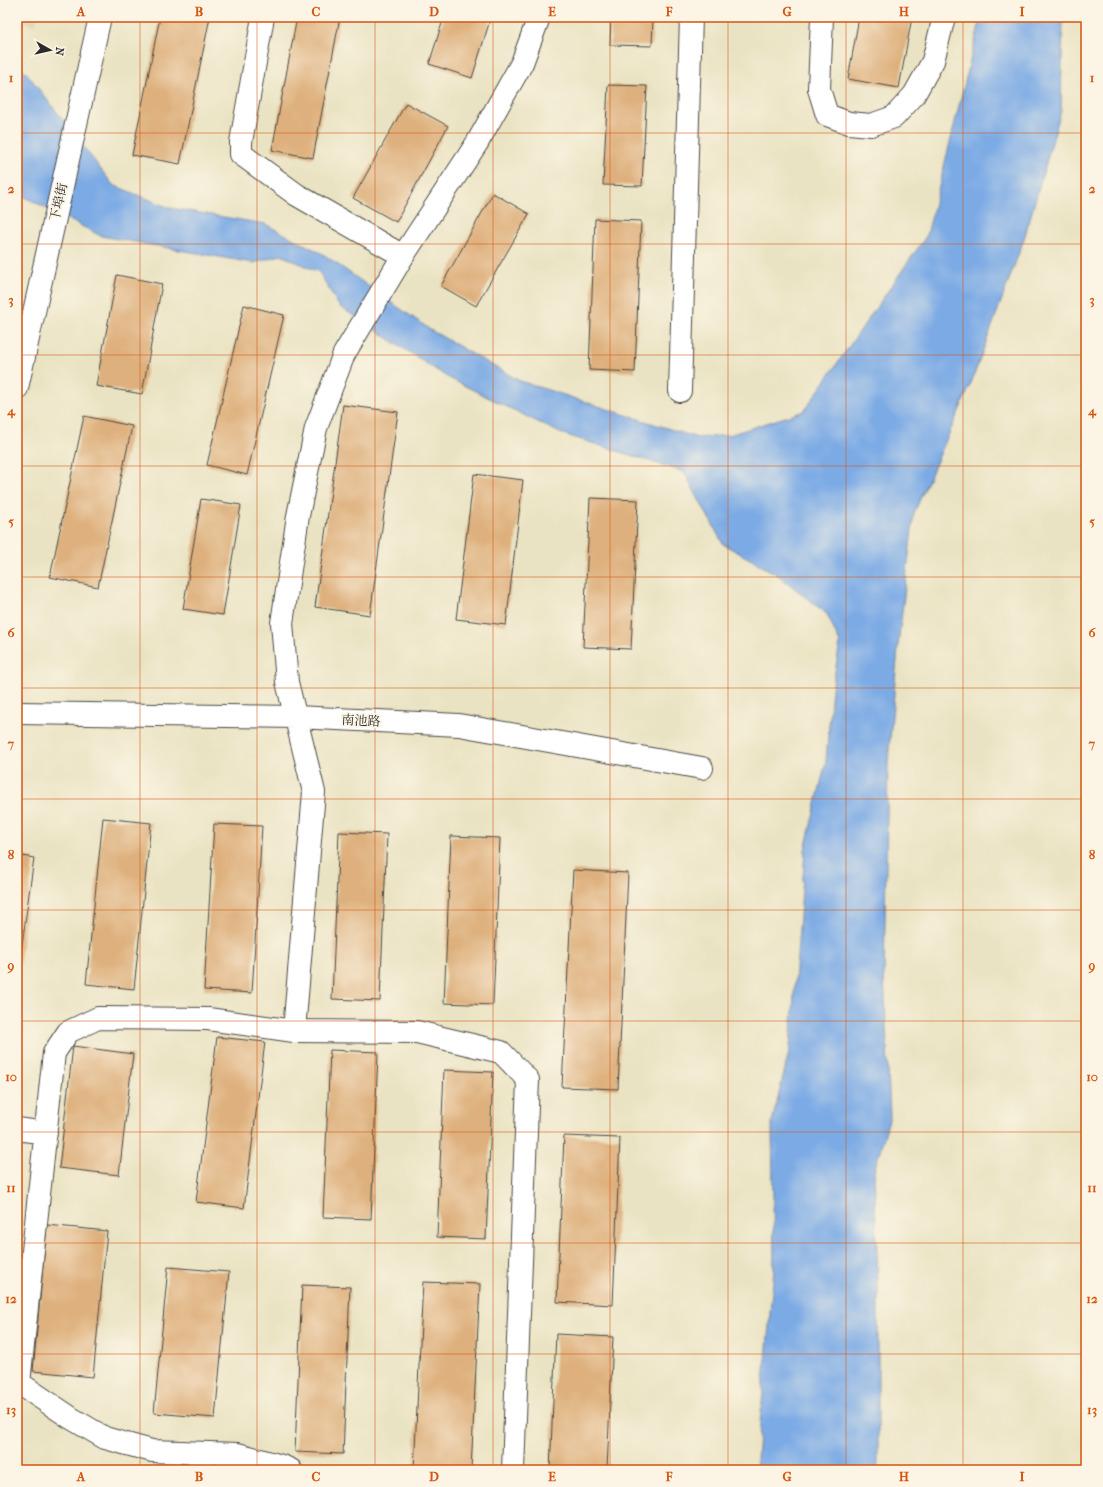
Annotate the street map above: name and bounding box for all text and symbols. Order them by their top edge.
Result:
text: A [76,4,86,19]
text: B [195,4,204,19]
text: C [312,4,321,19]
text: D [429,4,439,19]
text: E [548,4,556,19]
text: F [665,4,673,19]
text: G [782,4,792,19]
text: H [899,4,910,19]
text: I [1019,4,1025,19]
north arrow [30,30,70,70]
text: N [52,46,66,57]
text: 1 [9,70,14,85]
text: 1 [1090,70,1095,85]
text: 2 [8,181,15,196]
street label: 下埠街 [47,181,70,223]
text: 2 [1089,181,1096,196]
text: 3 [8,292,14,308]
text: 3 [1089,292,1095,308]
text: 4 [6,403,16,419]
text: 4 [1087,403,1097,419]
text: 5 [8,514,14,529]
text: 5 [1089,514,1095,529]
text: 6 [7,625,15,640]
text: 6 [1088,625,1096,640]
street label: 南池路 [341,712,381,729]
text: 7 [7,736,15,751]
text: 7 [1088,736,1096,751]
text: 8 [8,847,15,862]
text: 8 [1089,847,1096,862]
text: 9 [7,958,15,974]
text: 9 [1088,958,1096,974]
text: 10 [5,1069,17,1084]
text: 10 [1086,1069,1098,1084]
text: 11 [6,1180,16,1195]
text: 11 [1087,1180,1097,1195]
text: 12 [5,1291,17,1306]
text: 12 [1086,1291,1098,1306]
text: 13 [6,1402,16,1418]
text: 13 [1087,1402,1097,1418]
text: A [76,1469,86,1484]
text: B [195,1469,204,1484]
text: C [312,1469,321,1484]
text: D [429,1469,439,1484]
text: E [548,1469,556,1484]
text: F [665,1469,673,1484]
text: G [782,1469,792,1484]
text: H [899,1469,910,1484]
text: I [1019,1469,1025,1484]

